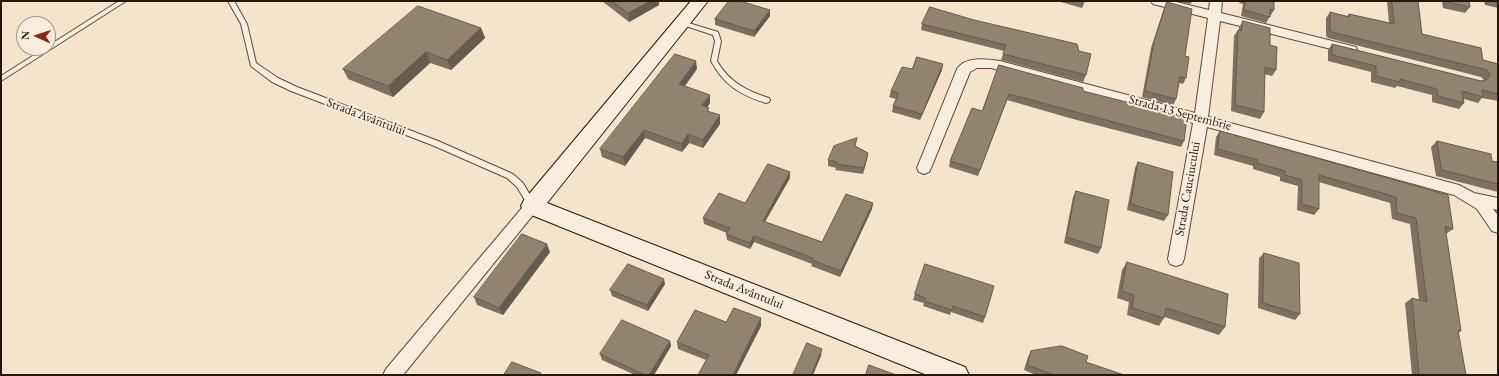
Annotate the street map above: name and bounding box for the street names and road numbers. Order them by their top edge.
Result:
street label: Strada 13 Septembrie [1127,92,1233,134]
street label: Strada Avântului [324,95,408,139]
street label: Strada Cauciucului [1172,140,1204,238]
street label: Strada Avântului [702,267,786,313]

